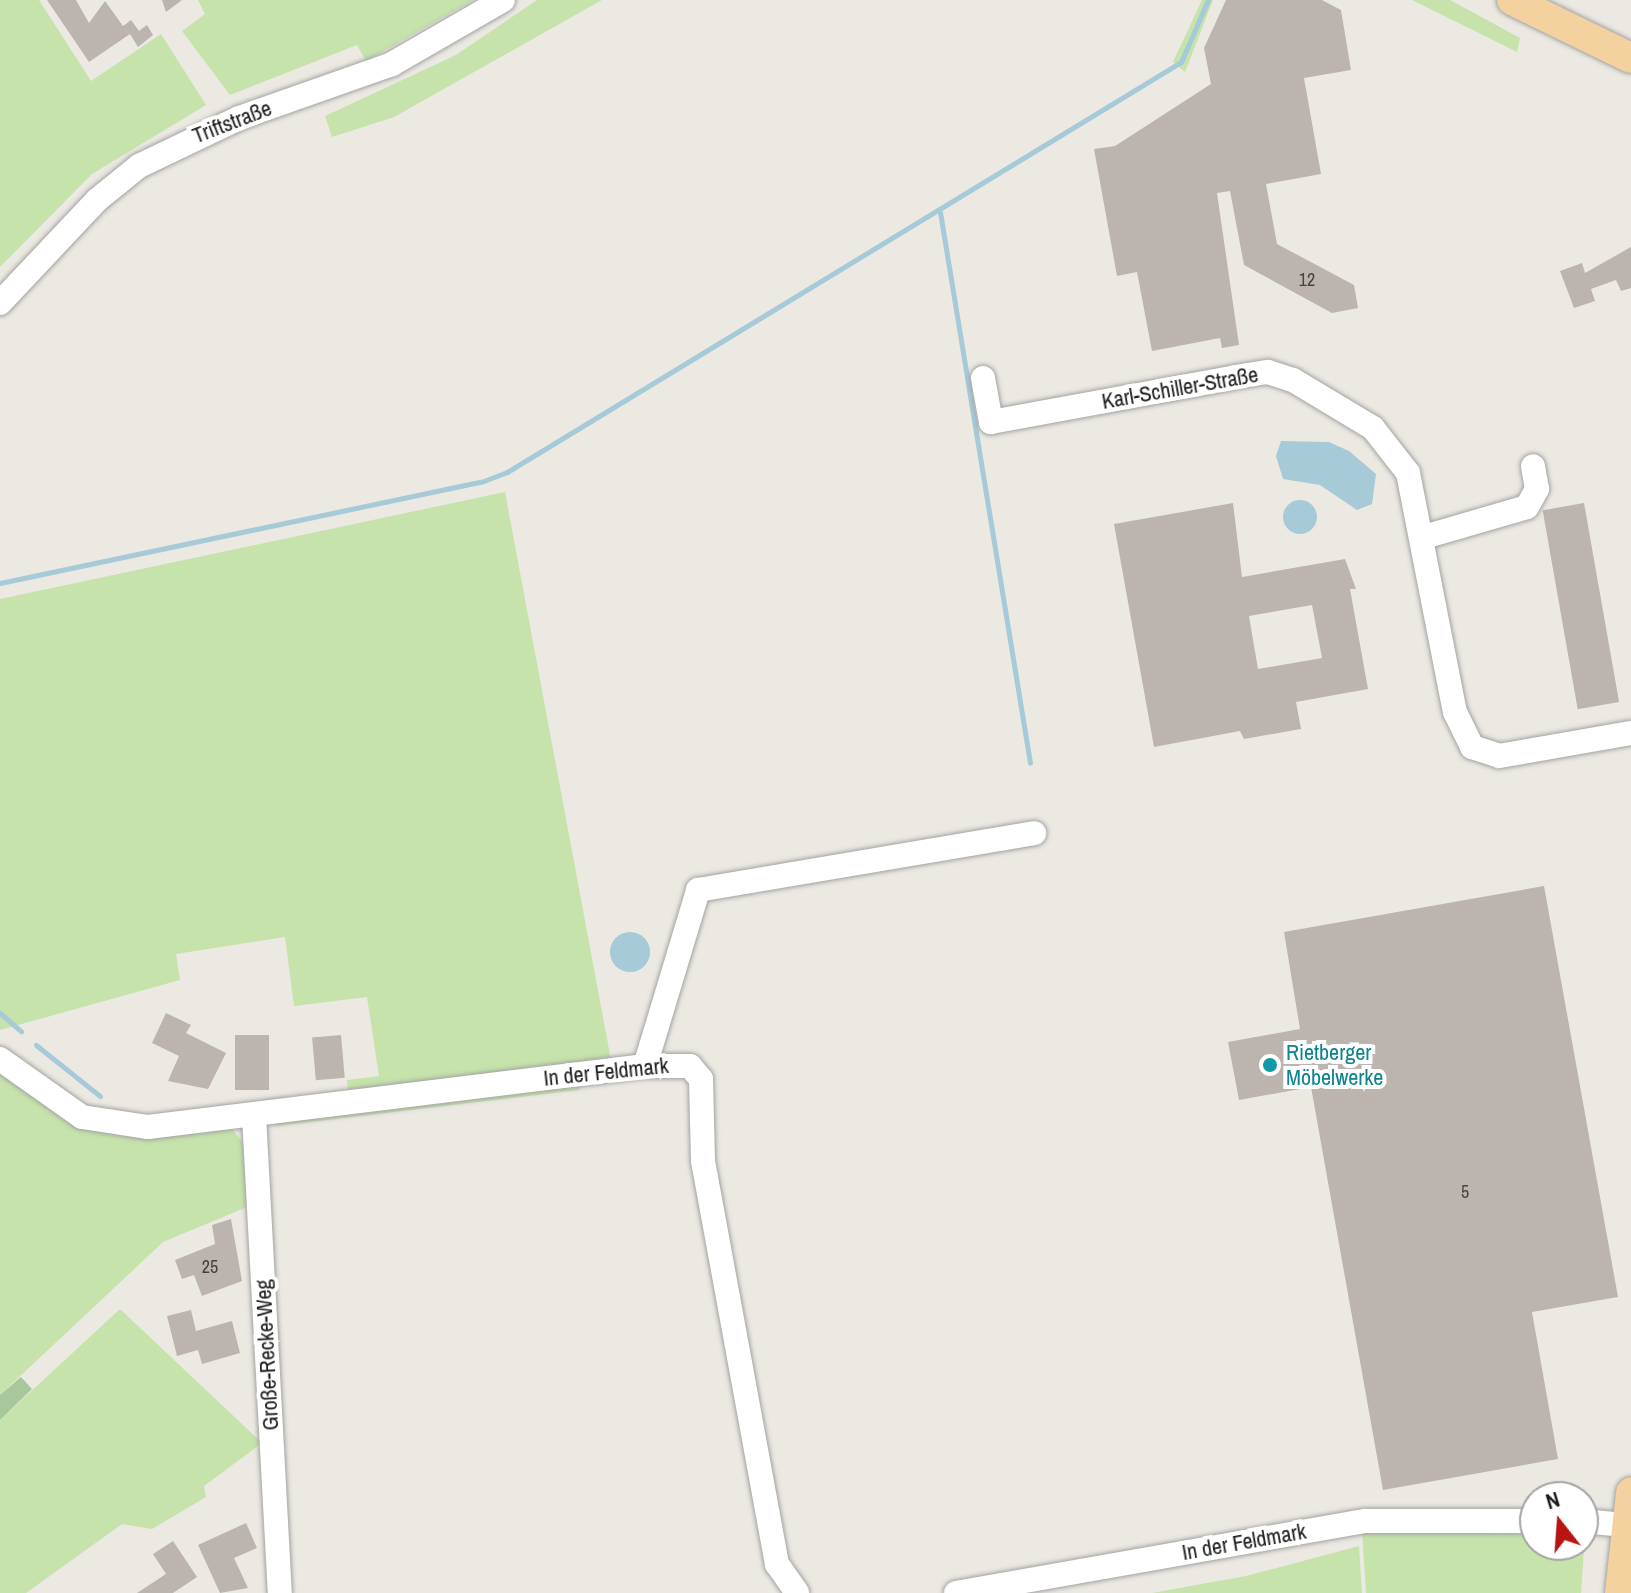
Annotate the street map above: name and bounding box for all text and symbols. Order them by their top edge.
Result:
street label: Triftstraße [189,95,275,149]
house number: 12 [1299,269,1315,291]
street label: Karl-Schiller-Straße [1100,361,1260,415]
place label: Rietberger Möbelwerke [1286,1039,1383,1090]
street label: In der Feldmark [542,1052,670,1092]
marker: Rietberger Möbelwerke [1261,1056,1279,1074]
house number: 5 [1461,1181,1469,1203]
house number: 25 [202,1256,218,1278]
street label: Große-Recke-Weg [250,1279,284,1431]
north arrow [1519,1481,1599,1561]
text: N [1542,1484,1563,1516]
street label: In der Feldmark [1180,1518,1308,1566]

